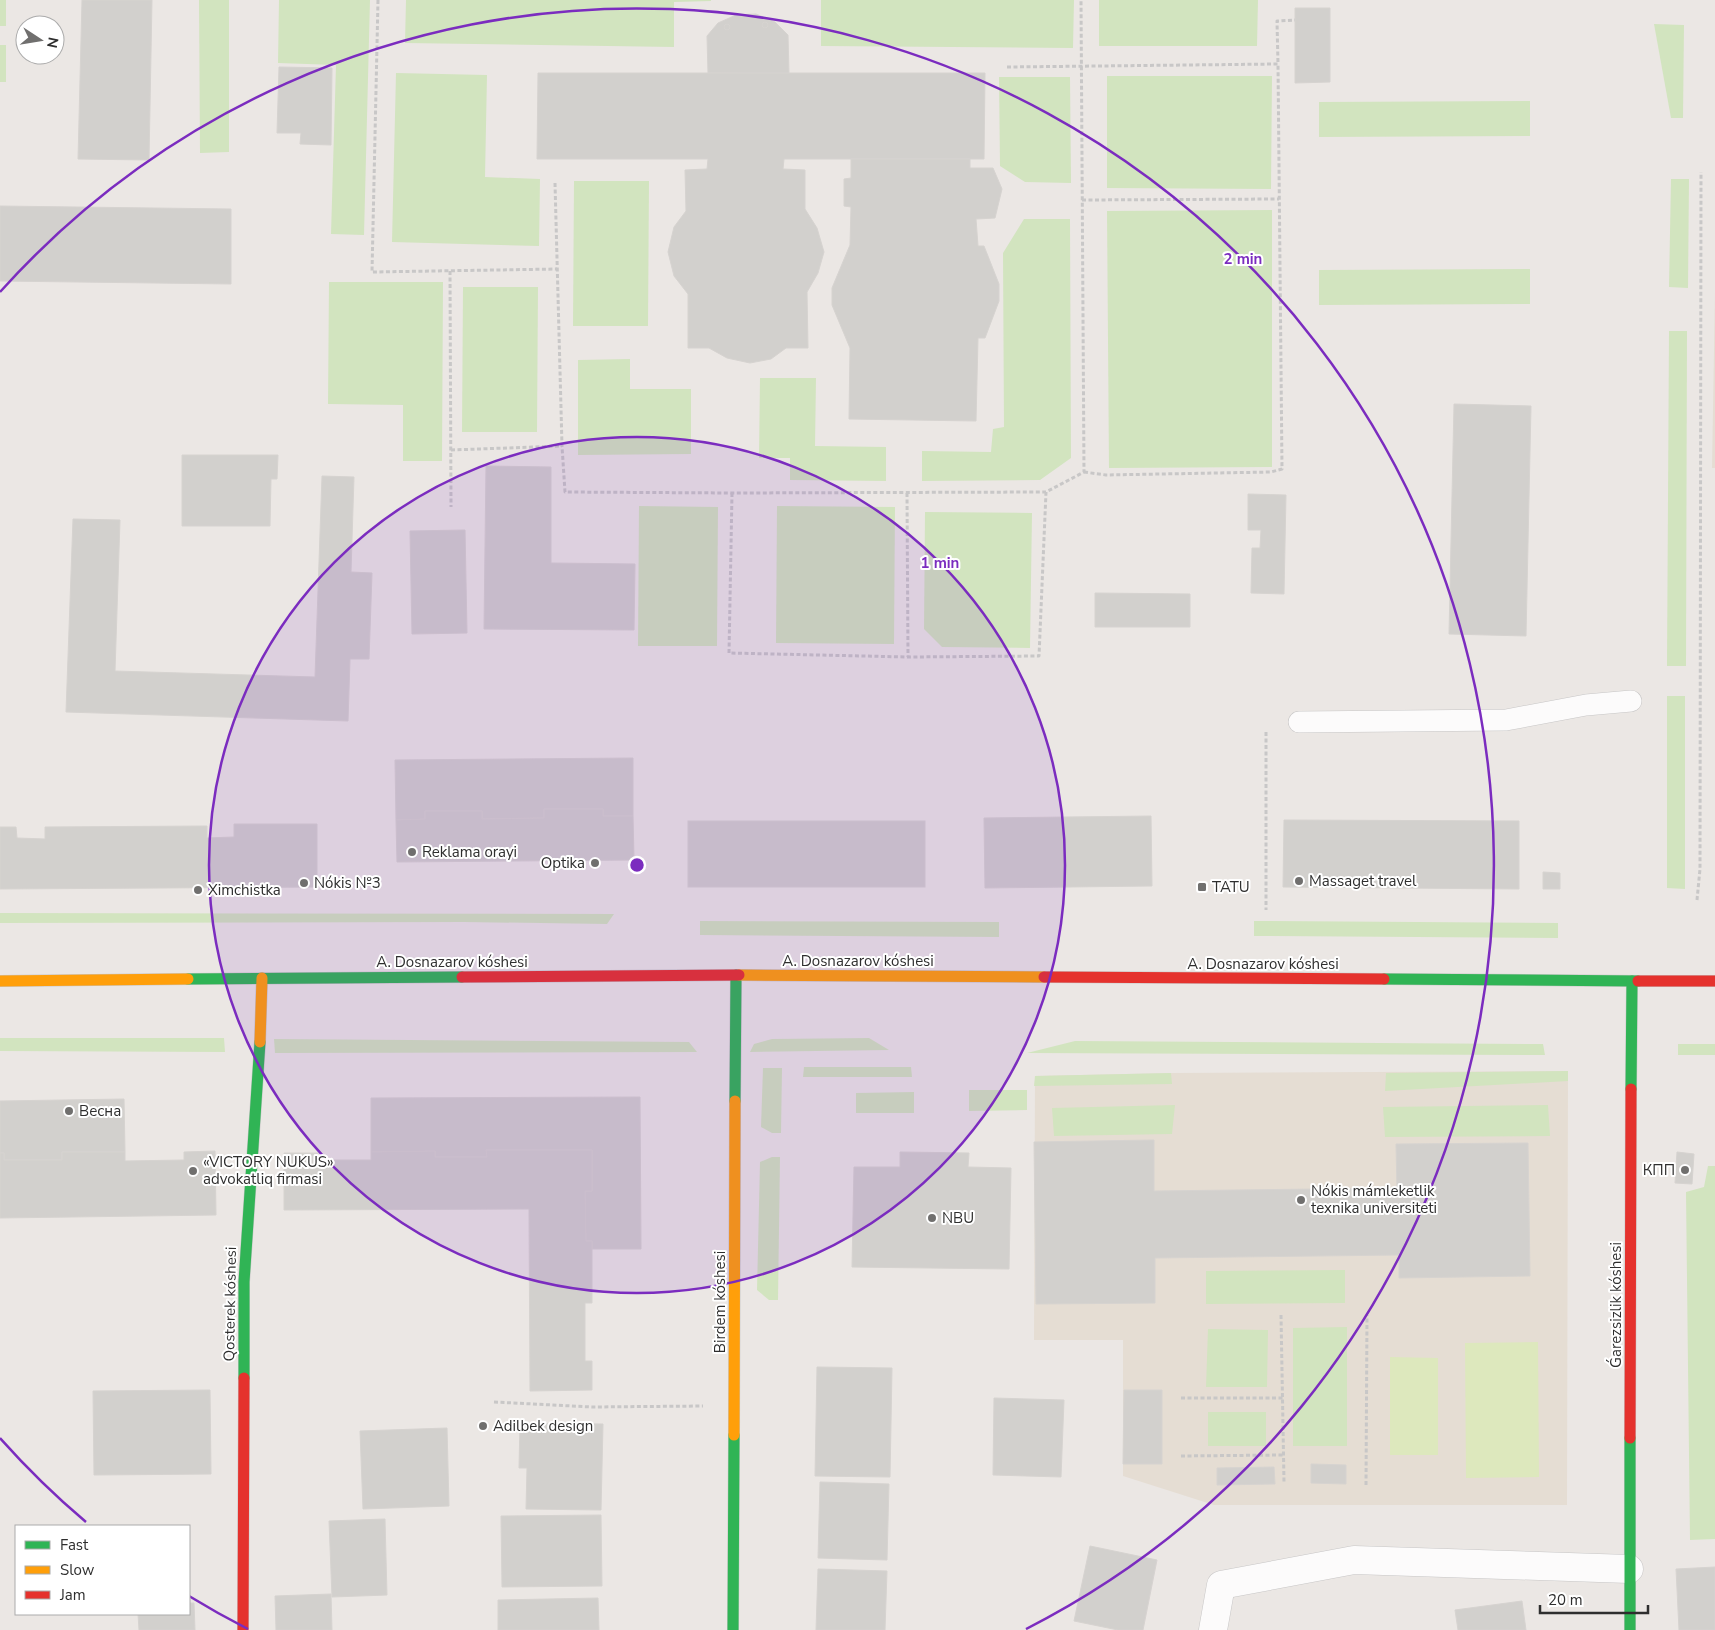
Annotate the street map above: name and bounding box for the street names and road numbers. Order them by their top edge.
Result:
street label: A. Dosnazarov kóshesi [782,951,934,971]
street label: A. Dosnazarov kóshesi [376,952,528,972]
street label: A. Dosnazarov kóshesi [1187,954,1339,974]
street label: Ǵarezsizlik kóshesi [1606,1242,1626,1368]
street label: Qosterek kóshesi [219,1246,241,1362]
street label: Birdem kóshesi [710,1251,730,1353]

